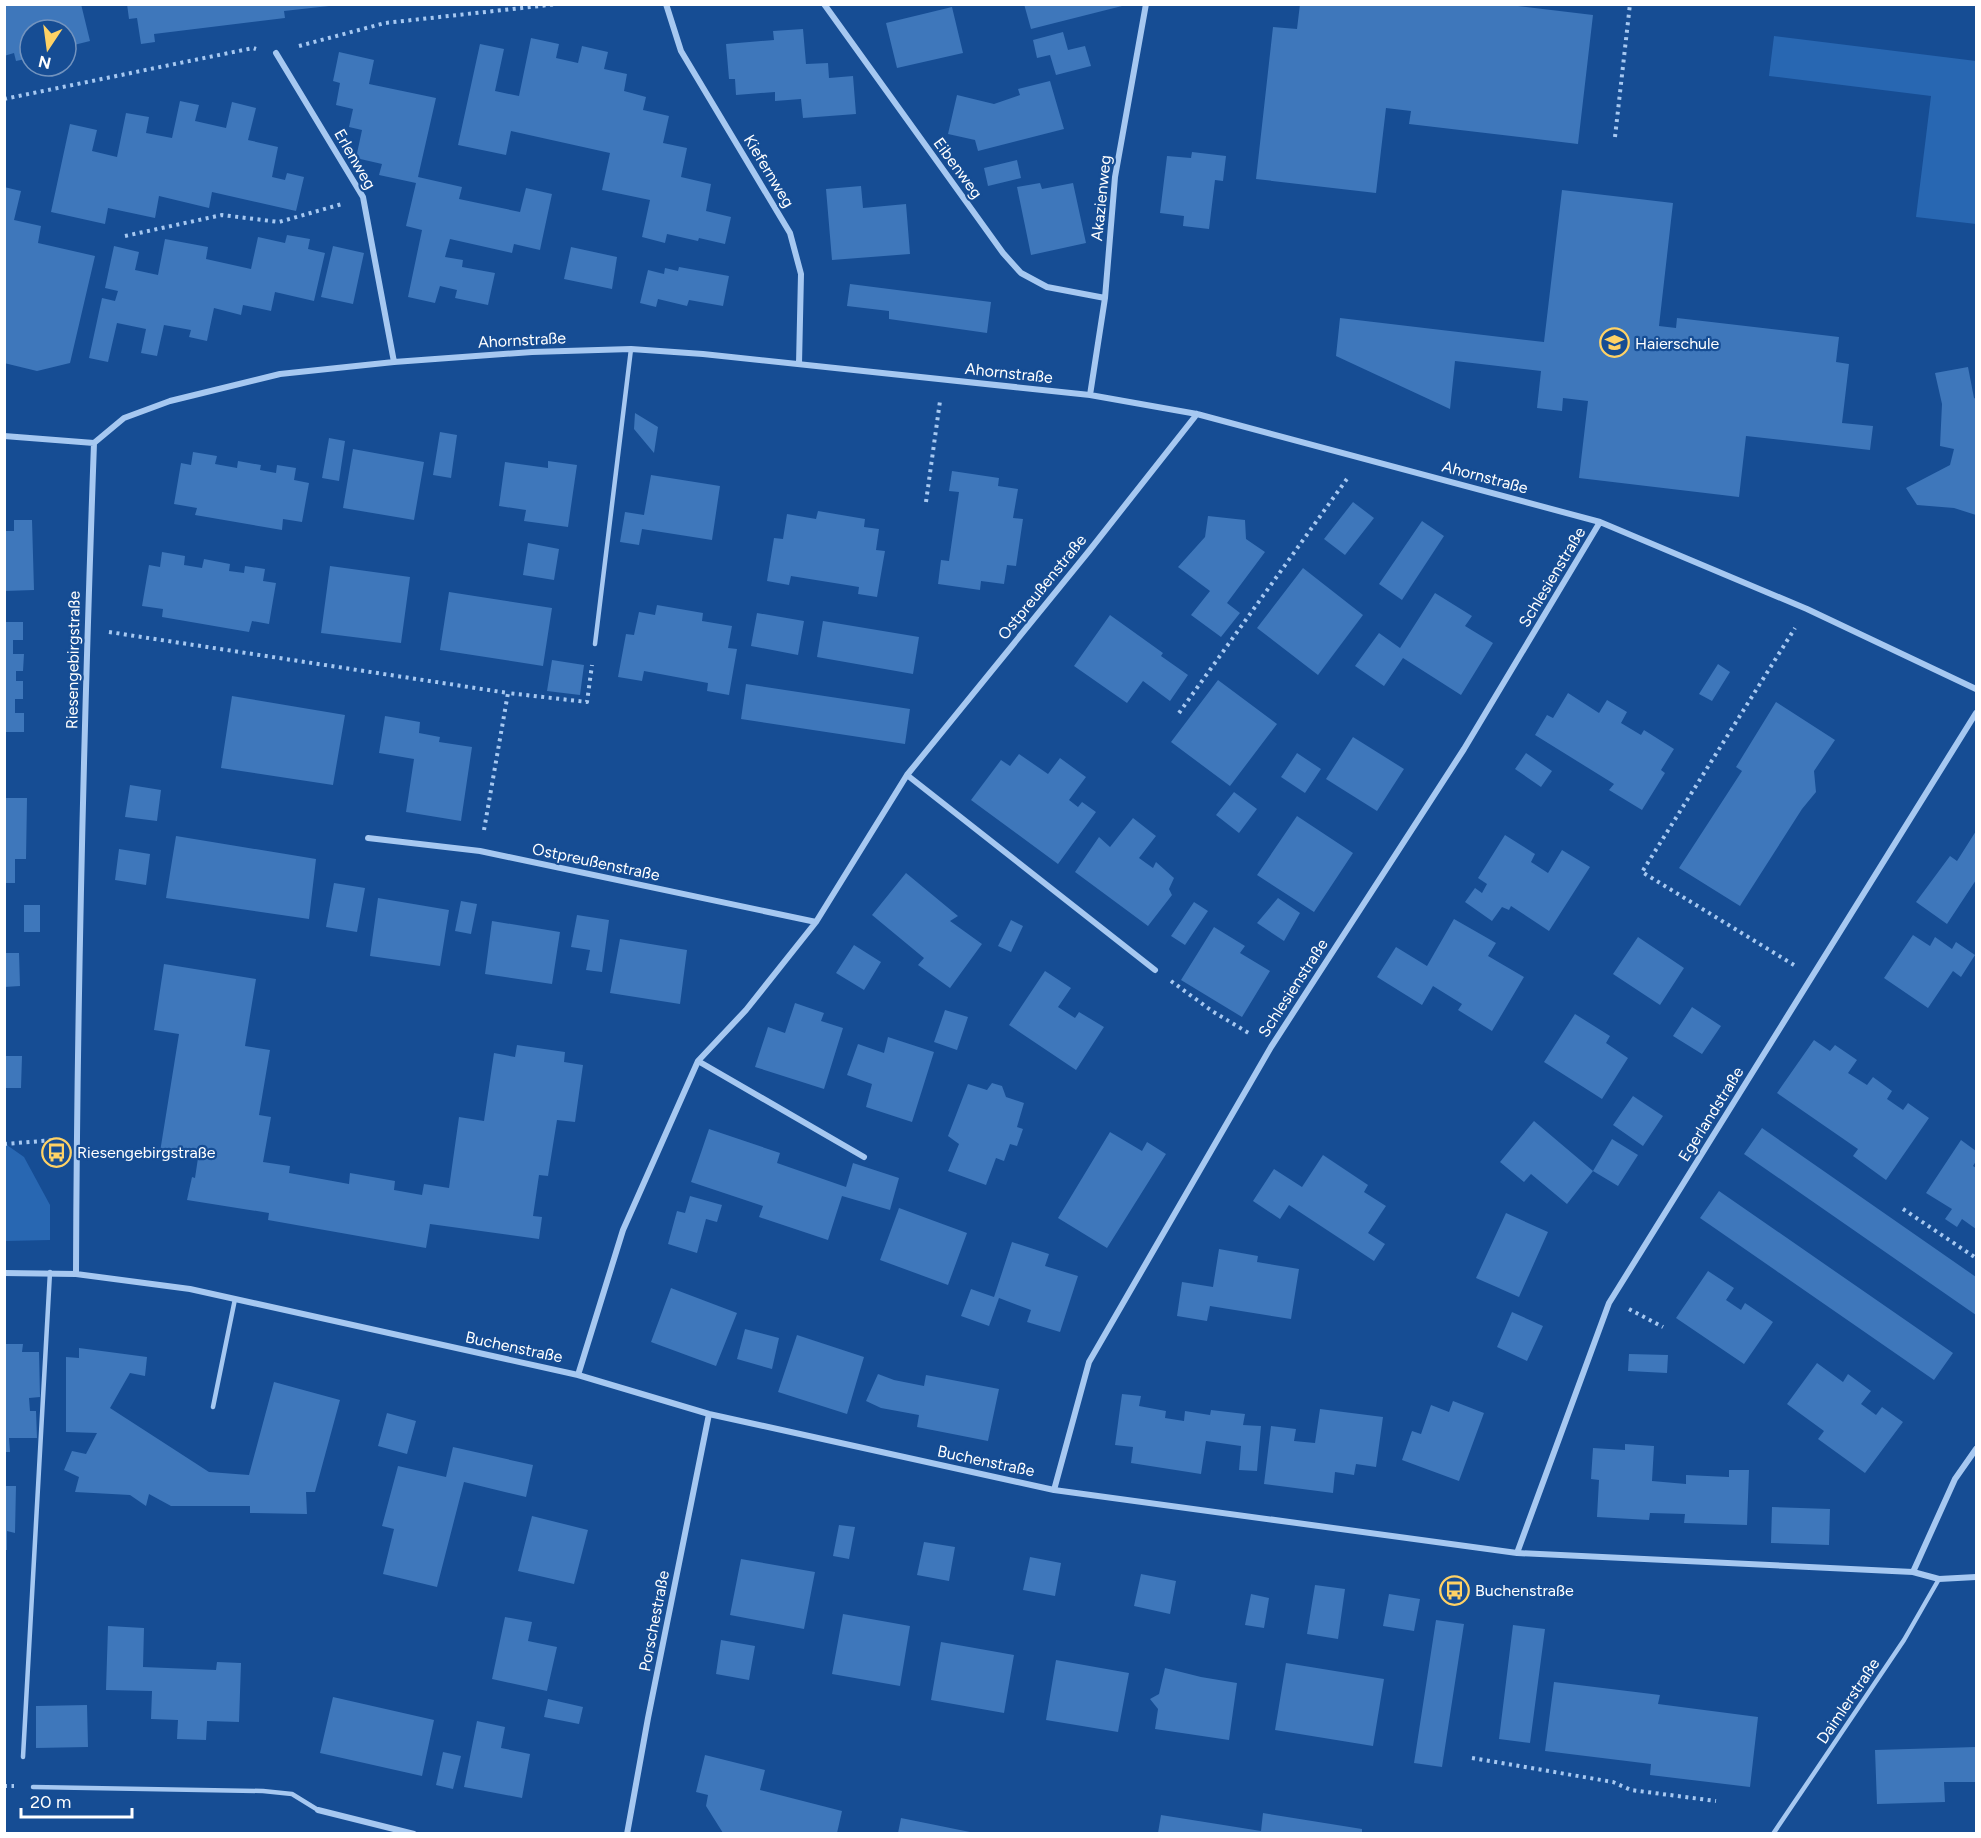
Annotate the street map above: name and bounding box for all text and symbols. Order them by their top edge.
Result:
north arrow [18,18,78,78]
text: N [37,51,53,73]
street label: Erlenweg [330,125,380,193]
street label: Kiefernweg [740,131,798,211]
street label: Eibenweg [930,134,986,202]
street label: Akazienweg [1087,154,1115,242]
school or university icon: Haierschule [1598,327,1630,359]
street label: Ahornstraße [477,328,567,352]
place label: Haierschule [1635,334,1720,353]
street label: Ahornstraße [964,359,1054,387]
street label: Ahornstraße [1440,456,1530,498]
street label: Schlesienstraße [1515,523,1589,630]
street label: Ostpreußenstraße [994,530,1090,643]
street label: Riesengebirgstraße [62,590,84,729]
street label: Ostpreußenstraße [530,839,662,885]
street label: Schlesienstraße [1254,935,1332,1041]
street label: Egerlandstraße [1674,1063,1748,1165]
bus stop icon: Riesengebirgstraße [40,1136,72,1168]
place label: Riesengebirgstraße [77,1143,216,1162]
street label: Buchenstraße [464,1327,565,1367]
street label: Buchenstraße [936,1441,1037,1481]
street label: Porschestraße [635,1569,673,1673]
bus stop icon: Buchenstraße [1438,1574,1470,1606]
place label: Buchenstraße [1475,1581,1574,1600]
street label: Daimlerstraße [1812,1654,1884,1747]
scale bar [21,1781,132,1819]
text: 20 m [30,1791,71,1813]

